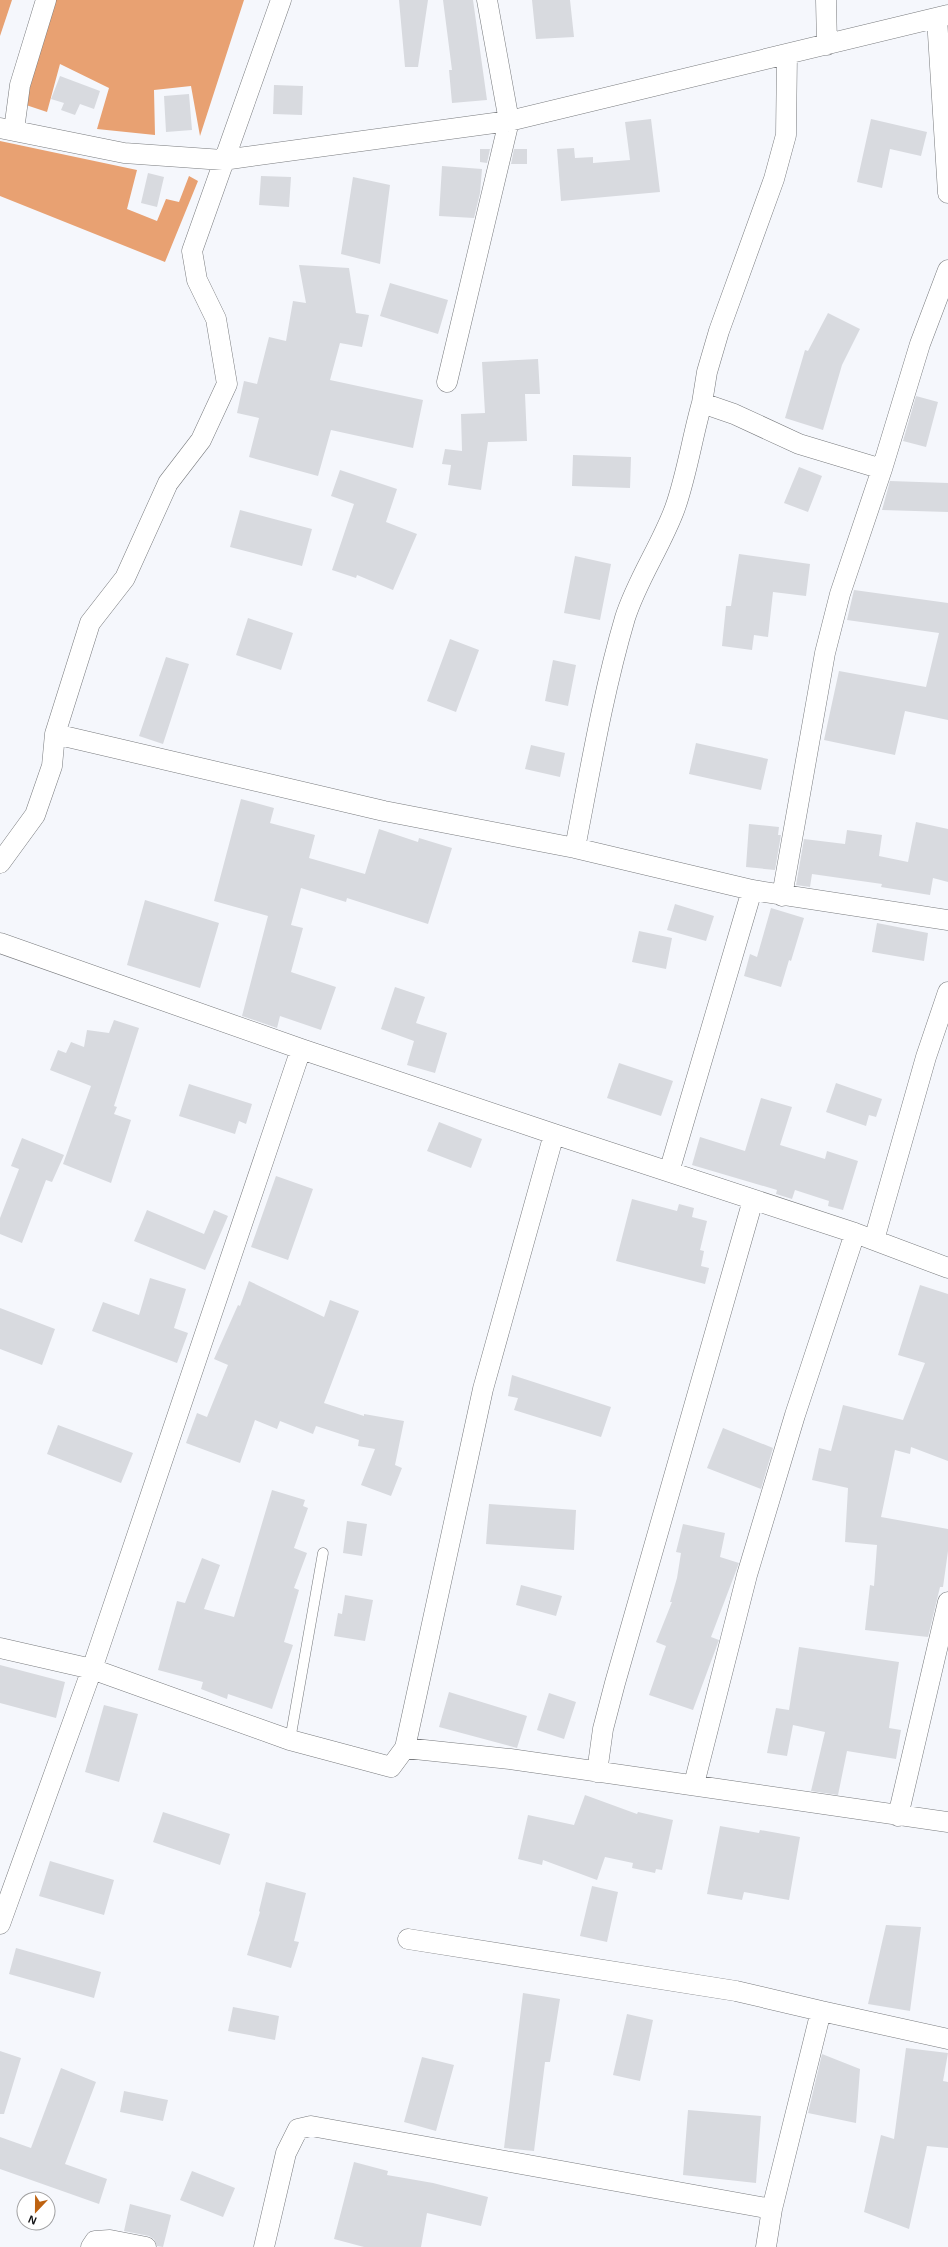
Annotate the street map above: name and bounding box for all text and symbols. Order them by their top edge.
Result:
north arrow [16,2191,56,2231]
text: N [26,2213,38,2227]

